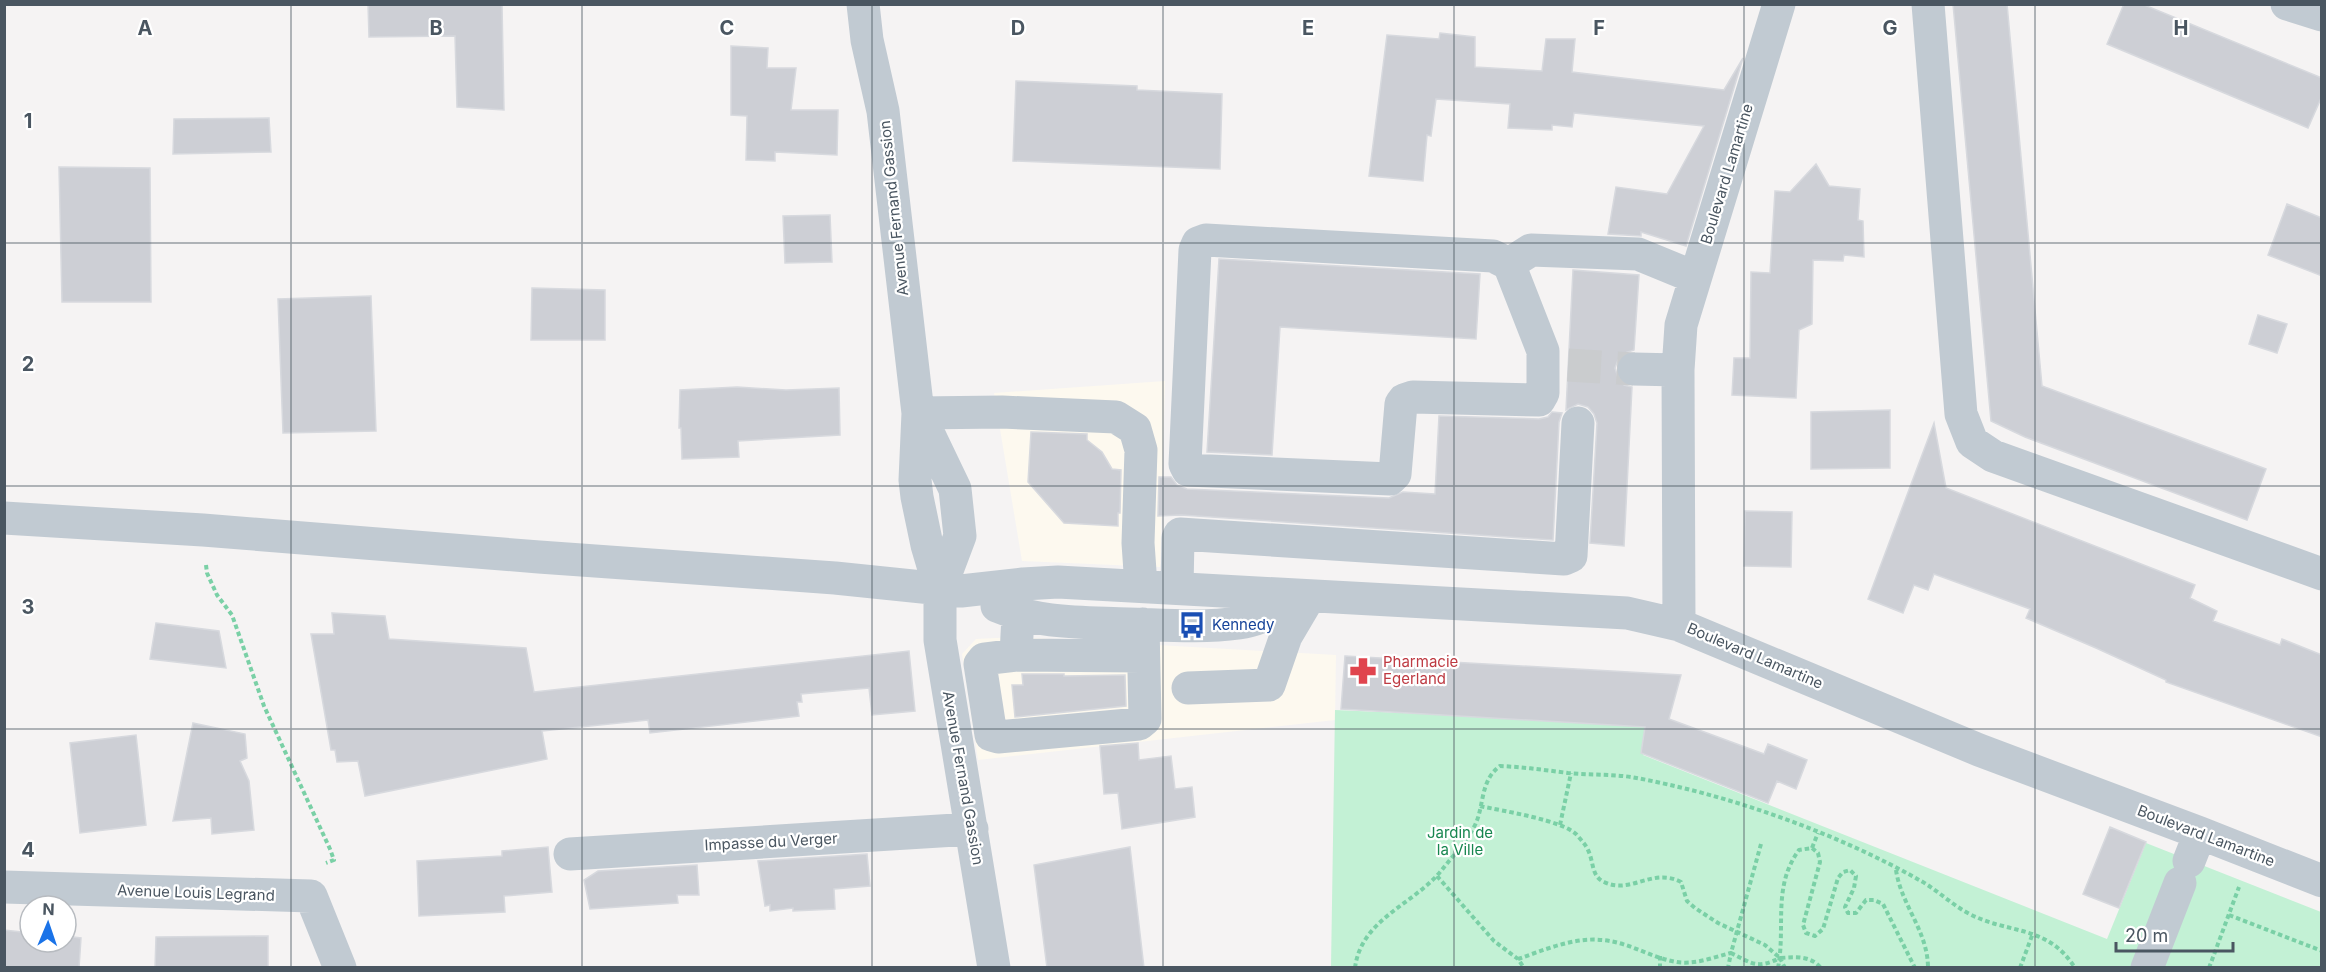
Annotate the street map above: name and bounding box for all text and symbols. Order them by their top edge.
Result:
text: A [138,16,153,40]
text: B [429,16,443,40]
text: C [720,16,734,40]
text: D [1011,16,1025,40]
text: E [1302,16,1314,40]
text: F [1593,16,1605,40]
text: G [1882,16,1898,40]
text: H [2174,16,2188,40]
street label: Boulevard Lamartine [1696,101,1757,246]
text: 1 [24,109,32,133]
street label: Avenue Fernand Gassion [875,119,912,297]
text: 2 [22,352,34,376]
text: 3 [22,595,34,619]
bus stop icon: Kennedy [1177,610,1207,640]
place label: Kennedy [1212,615,1275,634]
street label: Boulevard Lamartine [1684,618,1826,693]
place label: Pharmacie Egerland [1383,652,1458,688]
pharmacy icon: Pharmacie Egerland [1348,656,1378,686]
street label: Avenue Fernand Gassion [939,689,988,866]
street label: Boulevard Lamartine [2135,801,2278,871]
park label: Jardin de la Ville [1427,823,1493,859]
street label: Impasse du Verger [704,829,838,854]
text: 4 [21,838,35,862]
street label: Avenue Louis Legrand [117,880,275,905]
north arrow [18,894,78,954]
text: N [42,899,55,919]
scale bar [2116,915,2233,953]
text: 20 m [2125,925,2168,946]

